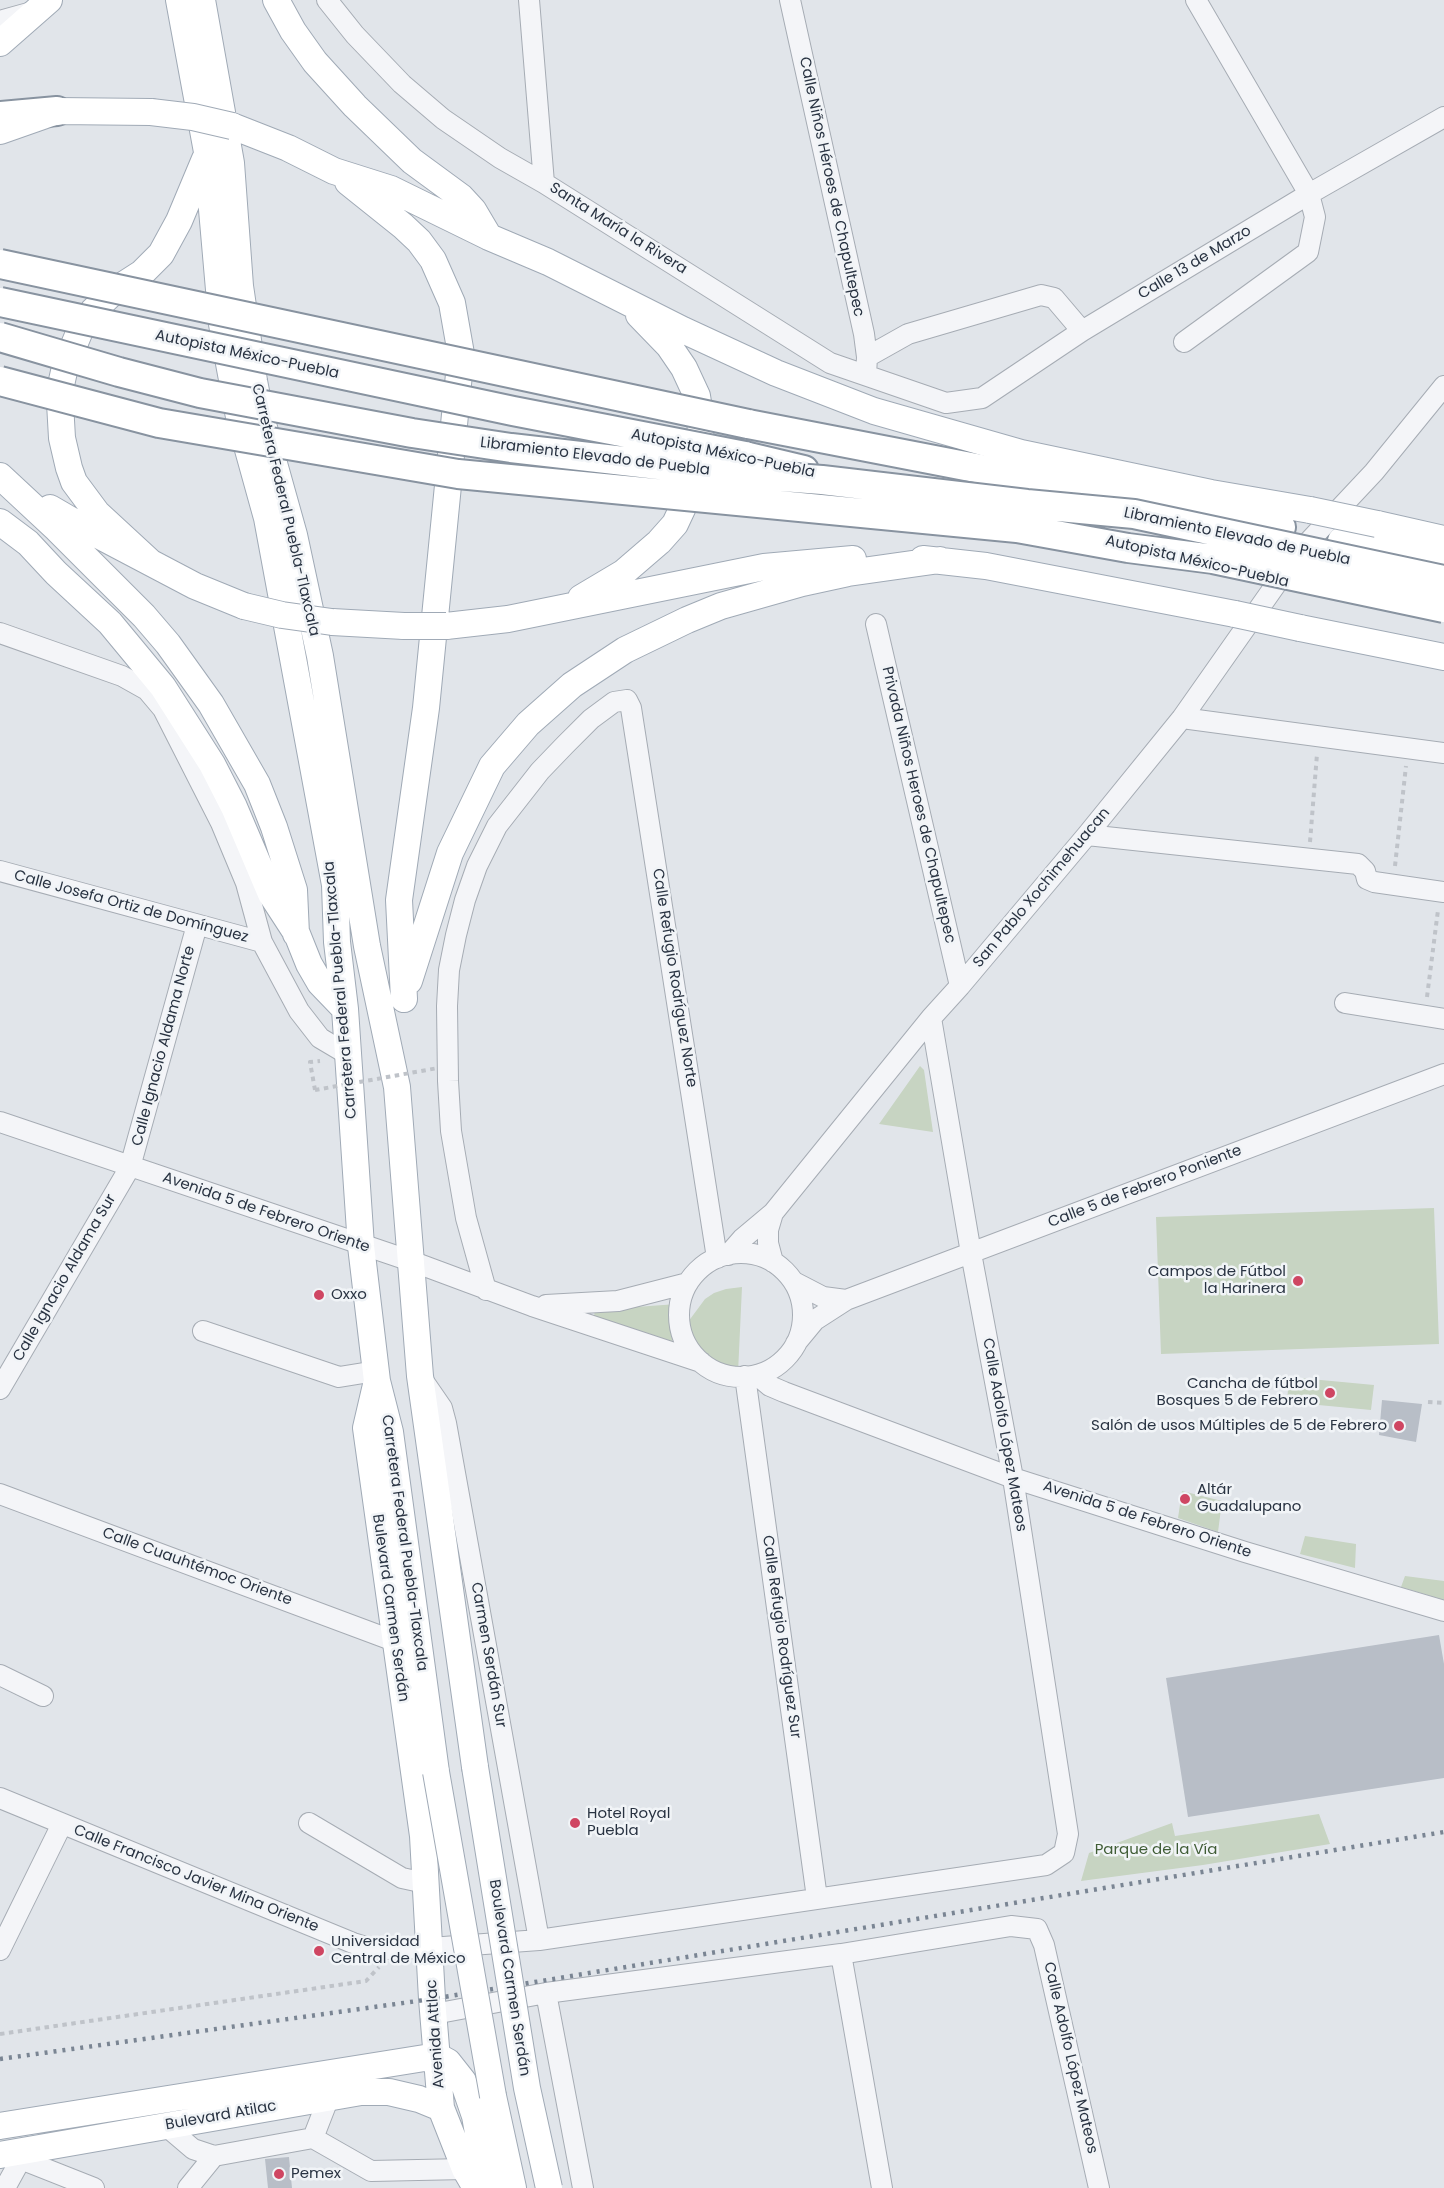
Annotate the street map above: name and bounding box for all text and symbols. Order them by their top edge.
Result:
street label: Calle Niños Héroes de Chapultepec [795,55,867,319]
street label: Santa María la Rivera [546,179,690,279]
street label: Calle 13 de Marzo [1135,222,1255,304]
street label: Autopista México-Puebla [153,327,341,383]
street label: Carretera Federal Puebla-Tlaxcala [247,382,323,638]
street label: Autopista México-Puebla [629,426,817,482]
street label: Libramiento Elevado de Puebla [479,434,711,480]
street label: Libramiento Elevado de Puebla [1122,504,1352,570]
street label: Autopista México-Puebla [1104,532,1290,592]
street label: Privada Niños Heroes de Chapultepec [877,665,959,945]
street label: San Pablo Xochimehuacan [970,804,1114,972]
street label: Carretera Federal Puebla-Tlaxcala [321,860,361,1120]
street label: Calle Josefa Ortiz de Domínguez [12,867,250,947]
street label: Calle Refugio Rodríguez Norte [648,867,700,1089]
street label: Calle Ignacio Aldama Norte [129,944,199,1148]
street label: Calle 5 de Febrero Poniente [1046,1142,1244,1232]
street label: Avenida 5 de Febrero Oriente [160,1169,372,1257]
street label: Calle Ignacio Aldama Sur [10,1191,120,1365]
place label: Campos de Fútbol la Harinera [1148,1263,1286,1298]
marker: Campos de Fútbol la Harinera [1291,1274,1305,1288]
place label: Oxxo [331,1286,367,1304]
marker: Oxxo [312,1288,326,1302]
street label: Calle Adolfo López Mateos [978,1337,1030,1533]
place label: Cancha de fútbol Bosques 5 de Febrero [1157,1375,1318,1410]
marker: Cancha de fútbol Bosques 5 de Febrero [1323,1386,1337,1400]
street label: Carretera Federal Puebla-Tlaxcala [377,1414,431,1672]
place label: Salón de usos Múltiples de 5 de Febrero [1091,1417,1387,1435]
marker: Salón de usos Múltiples de 5 de Febrero [1392,1419,1406,1433]
street label: Avenida 5 de Febrero Oriente [1041,1478,1253,1562]
place label: Altár Guadalupano [1197,1481,1301,1516]
marker: Altár Guadalupano [1178,1492,1192,1506]
street label: Bulevard Carmen Serdán [368,1513,412,1703]
street label: Calle Cuauhtémoc Oriente [100,1524,294,1610]
street label: Calle Refugio Rodríguez Sur [758,1534,804,1740]
street label: Carmen Serdán Sur [466,1581,510,1729]
place label: Hotel Royal Puebla [587,1805,670,1840]
marker: Hotel Royal Puebla [568,1816,582,1830]
street label: Calle Francisco Javier Mina Oriente [71,1821,321,1937]
park label: Parque de la Vía [1095,1841,1217,1859]
street label: Boulevard Carmen Serdán [485,1878,533,2078]
place label: Universidad Central de México [331,1933,466,1968]
marker: Universidad Central de México [312,1944,326,1958]
street label: Calle Adolfo López Mateos [1039,1960,1101,2156]
street label: Avenida Attlac [423,1979,449,2089]
street label: Bulevard Atilac [164,2097,278,2135]
place label: Pemex [291,2165,341,2183]
marker: Pemex [272,2167,286,2181]

